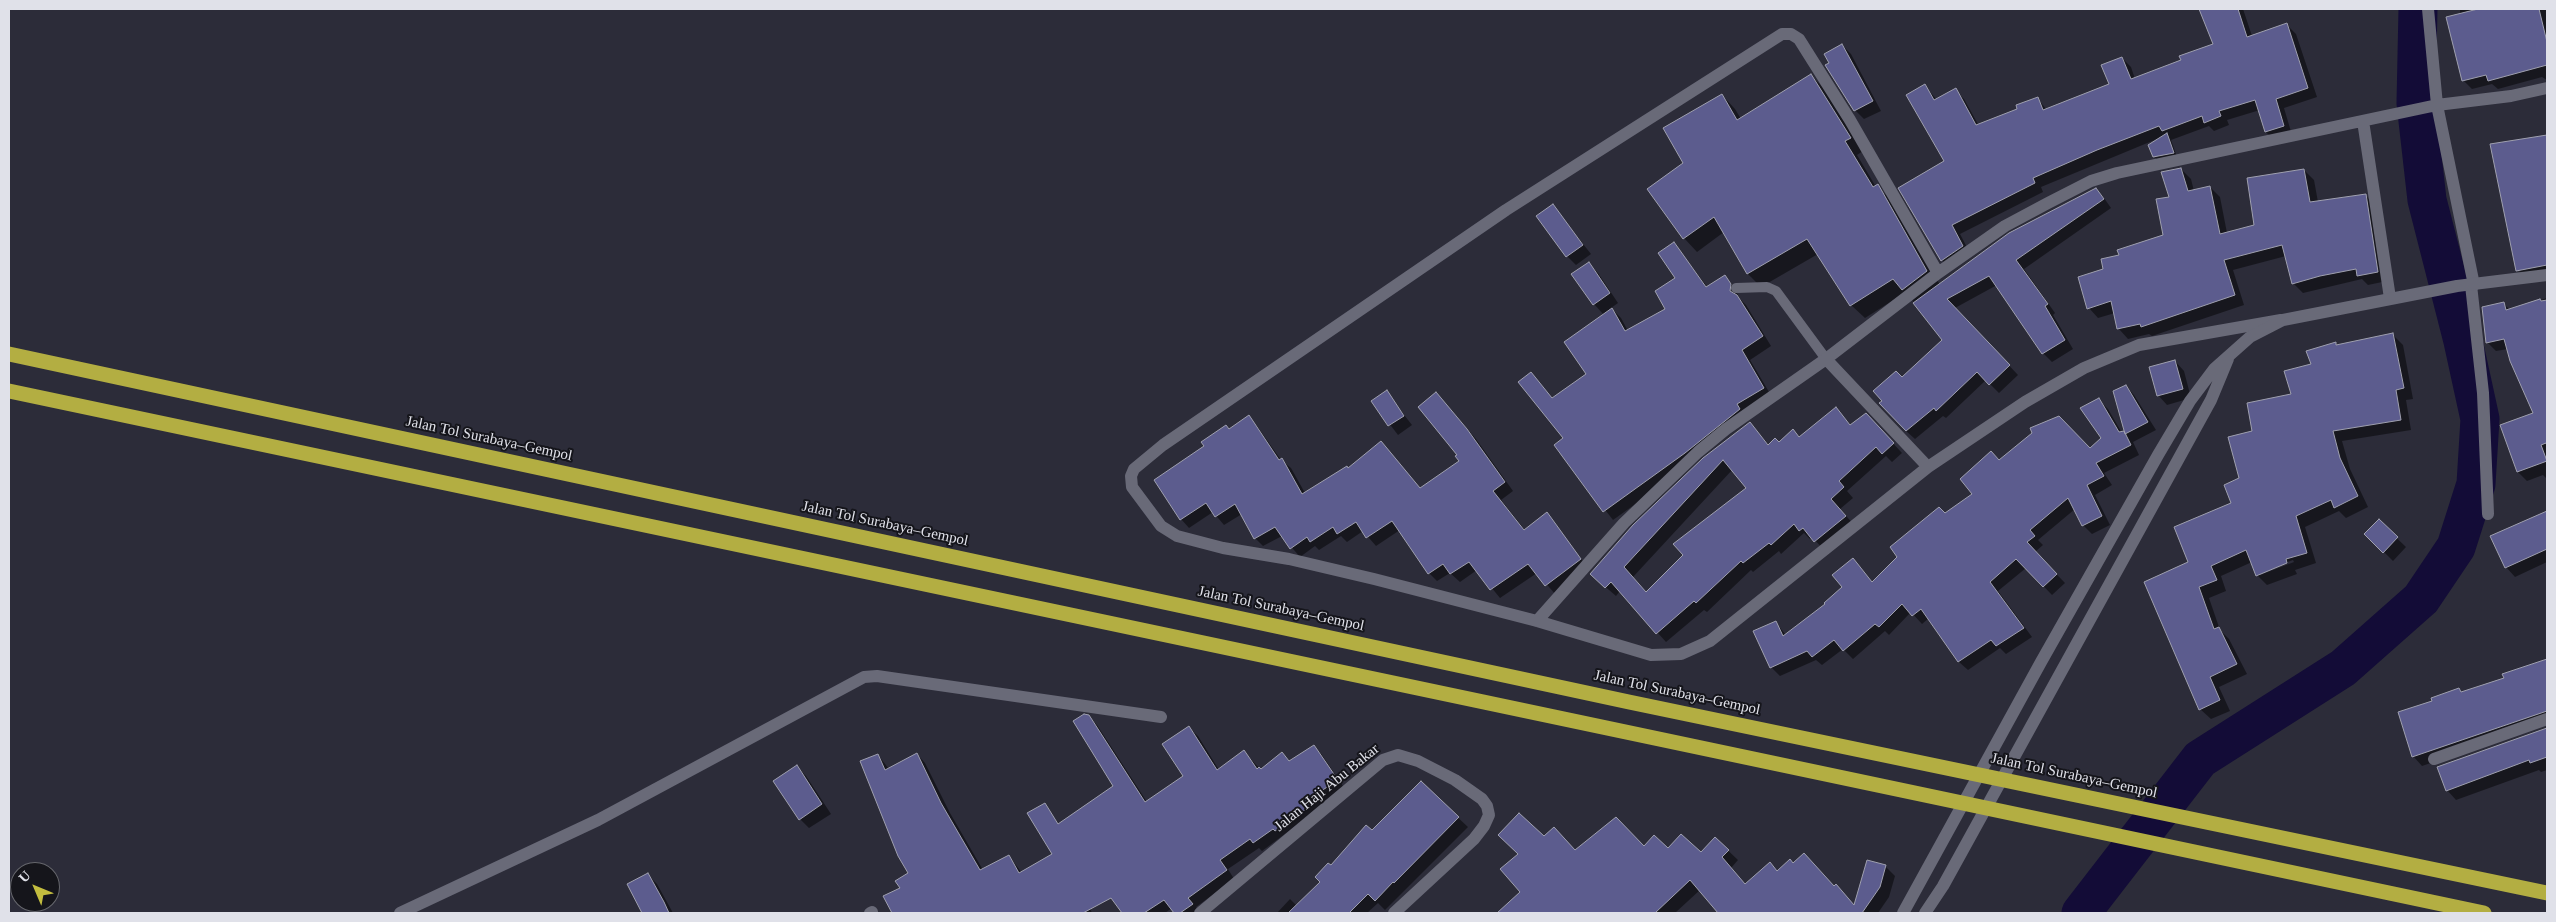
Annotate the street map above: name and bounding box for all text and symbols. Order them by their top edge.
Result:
street label: Jalan Tol Surabaya–Gempol [404,413,574,465]
street label: Jalan Tol Surabaya–Gempol [800,498,970,550]
street label: Jalan Tol Surabaya–Gempol [1196,583,1366,635]
street label: Jalan Tol Surabaya–Gempol [1592,667,1762,719]
street label: Jalan Haji Abu Bakar [1271,740,1383,836]
street label: Jalan Tol Surabaya–Gempol [1989,750,2159,802]
north arrow [10,862,60,912]
text: U [16,868,34,886]

